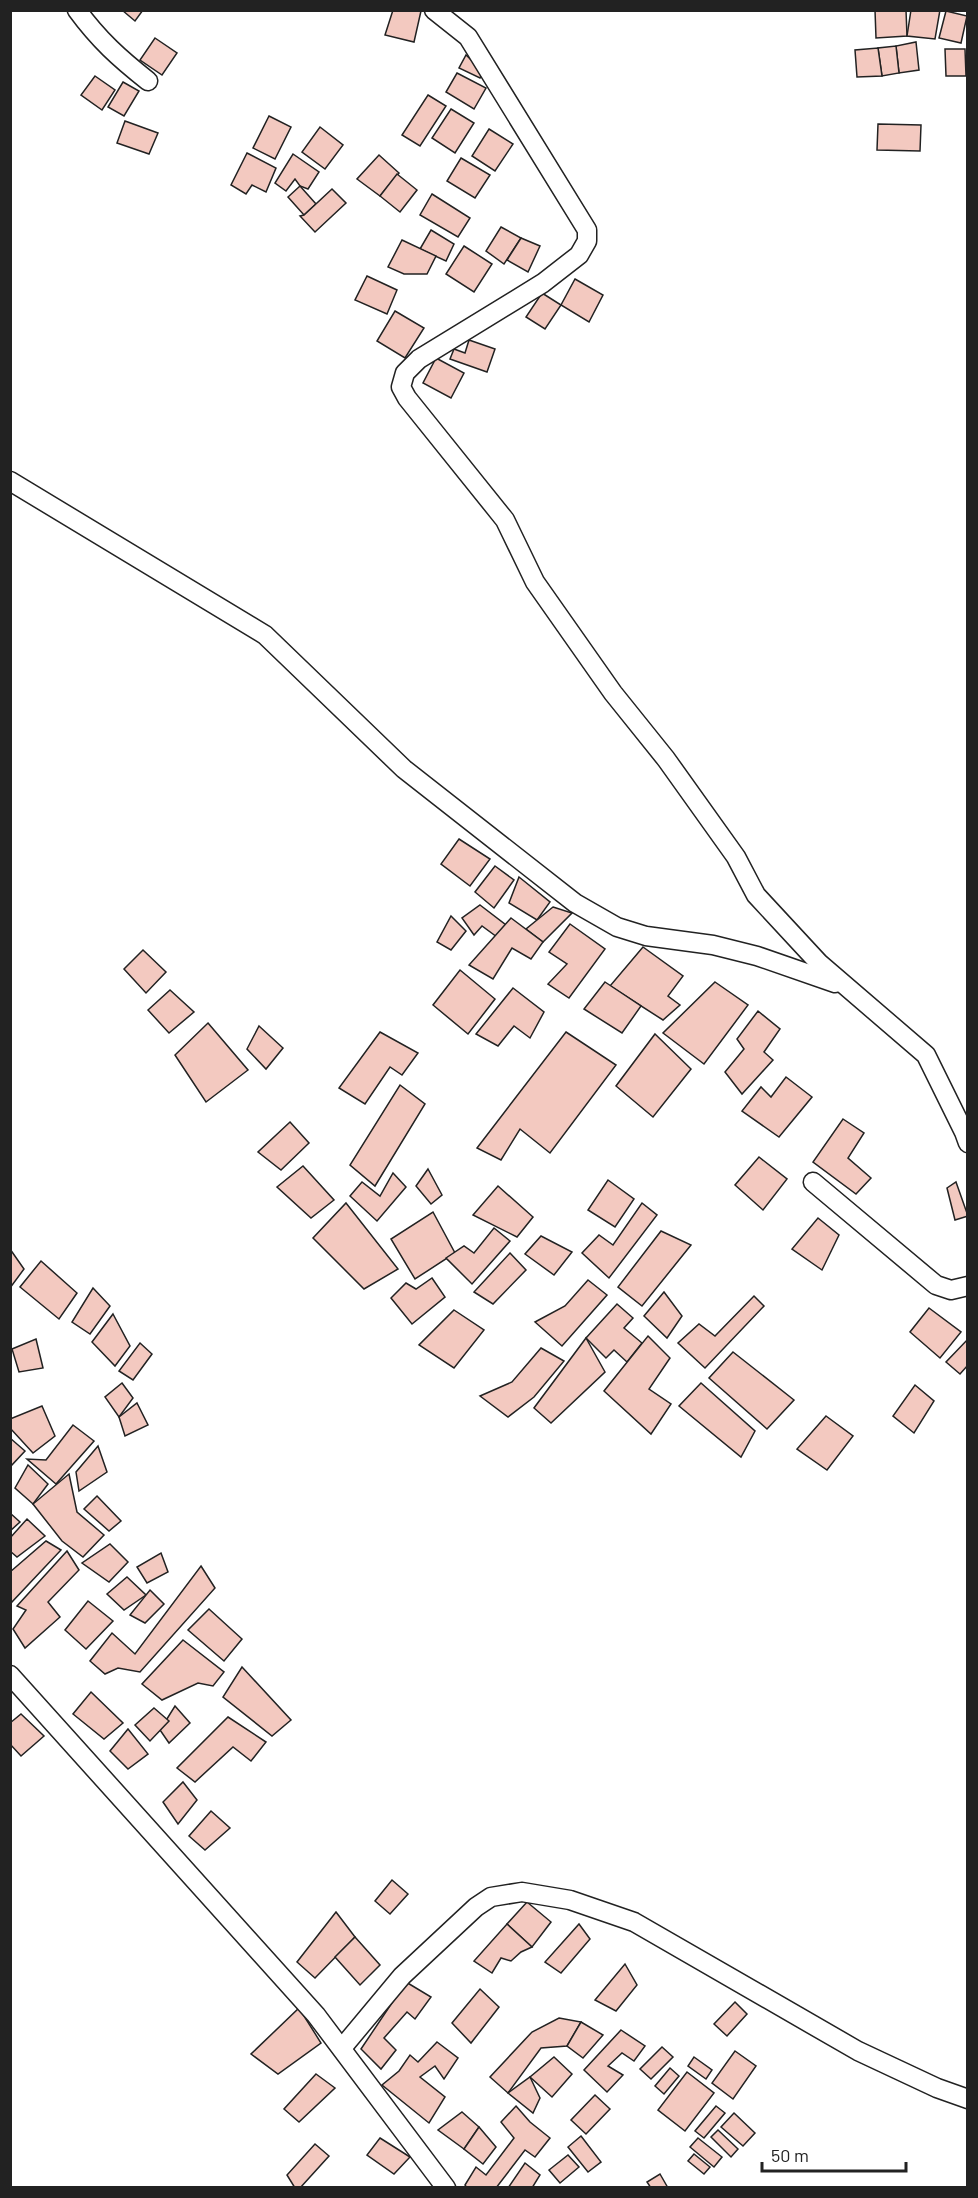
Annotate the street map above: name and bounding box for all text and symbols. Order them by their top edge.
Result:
scale bar [762,2135,906,2173]
text: 50 m [771,2144,809,2166]

